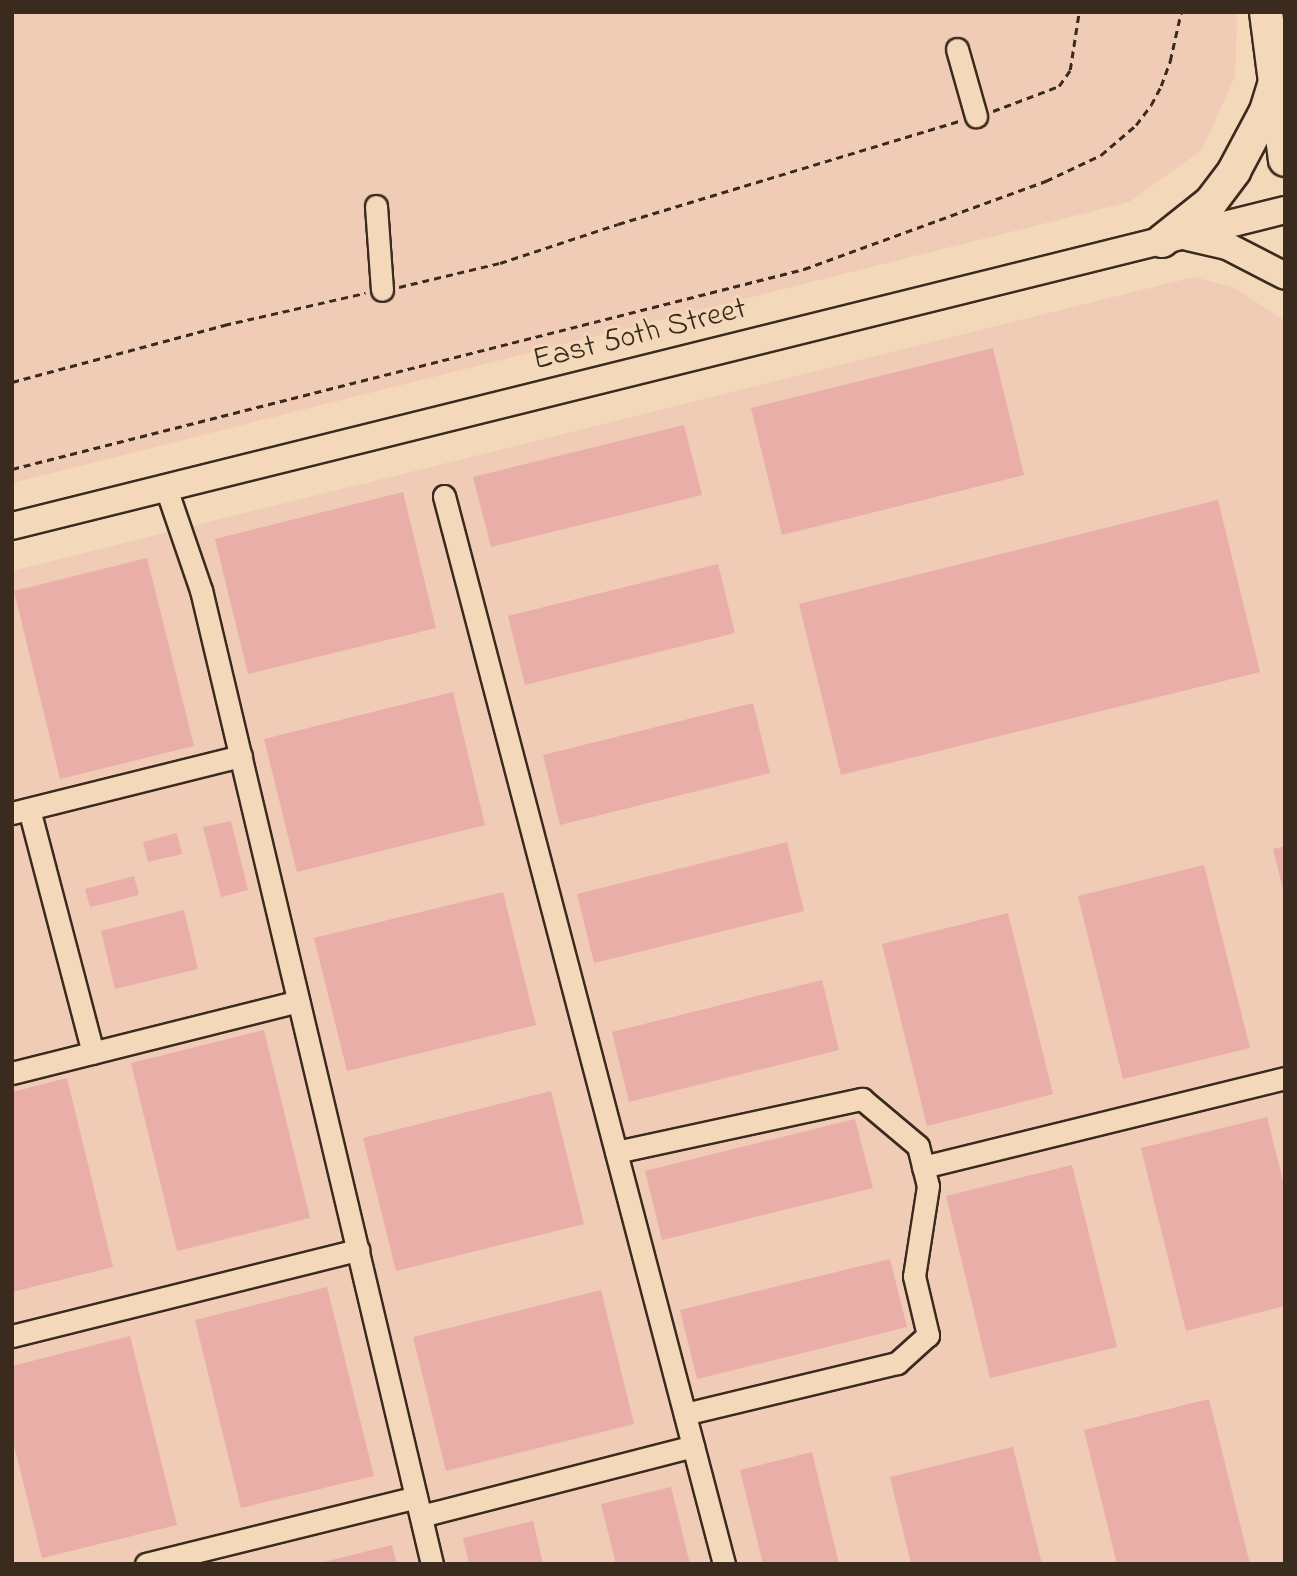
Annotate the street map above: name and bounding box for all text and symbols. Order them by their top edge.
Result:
street label: East 50th Street [529,291,751,381]

